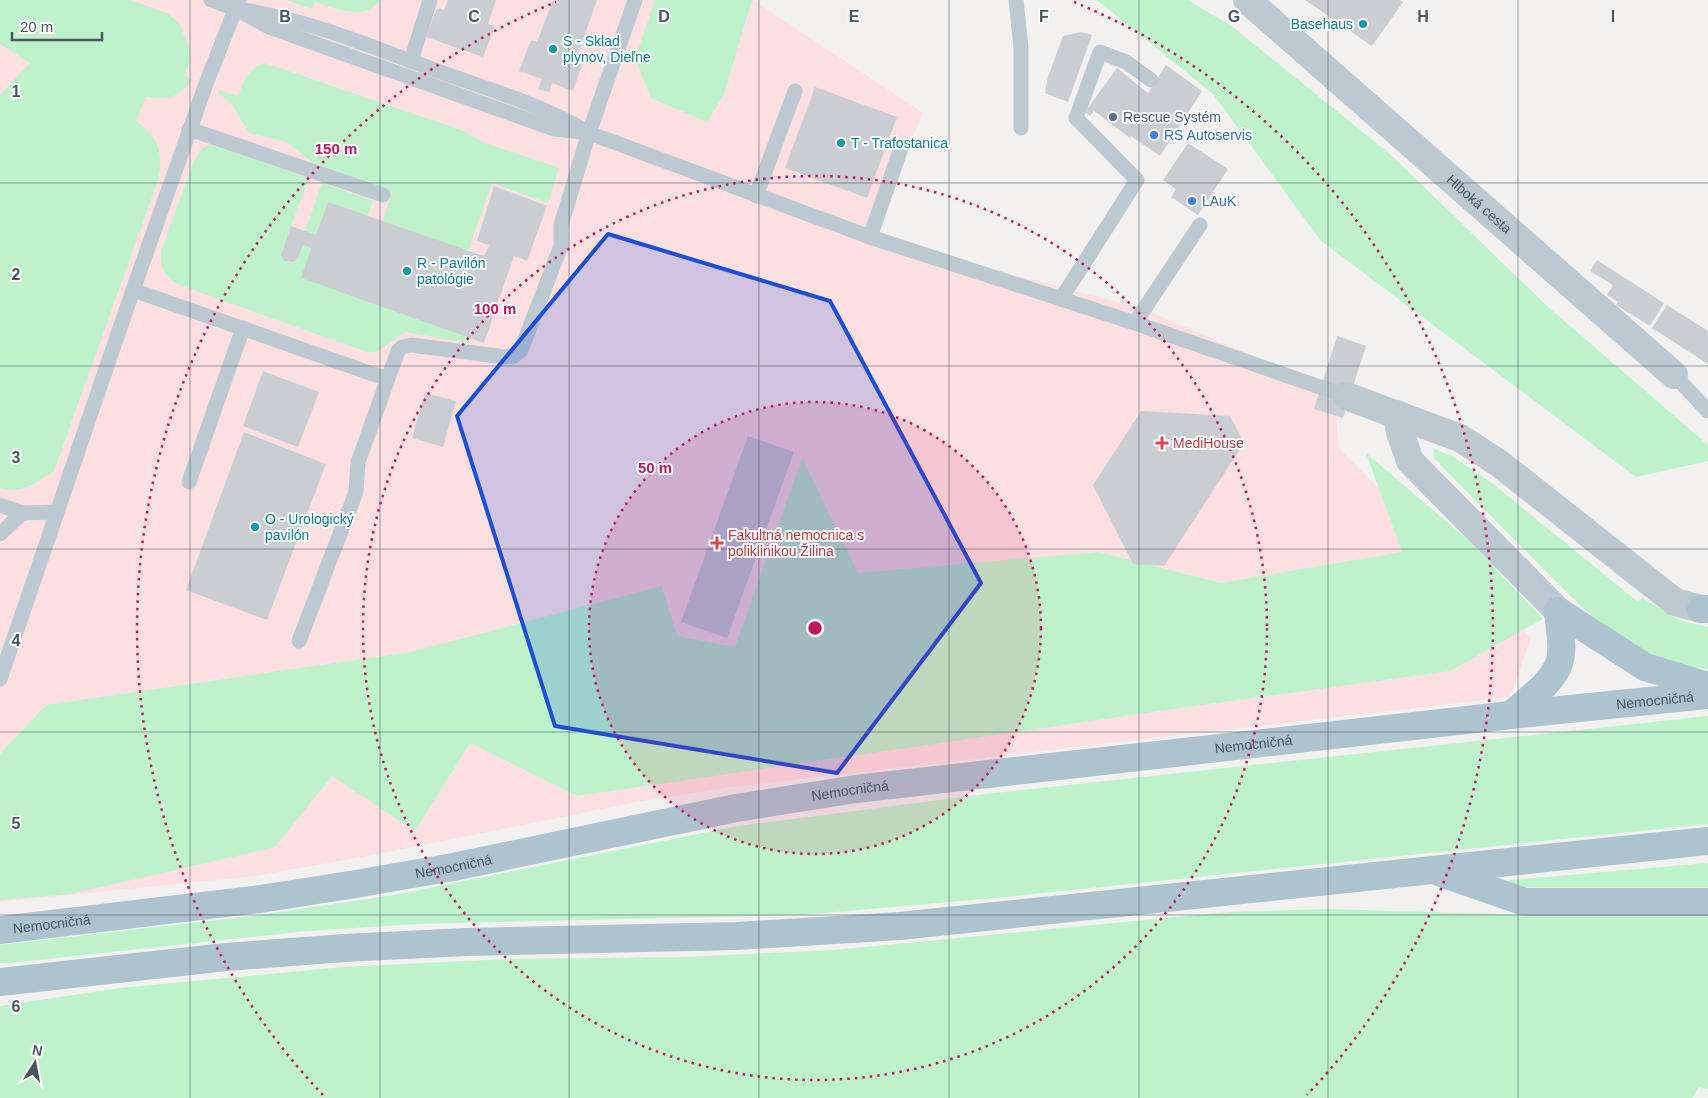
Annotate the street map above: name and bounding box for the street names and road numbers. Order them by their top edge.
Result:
street label: Hlboká cesta [1443,171,1515,237]
street label: Nemocničná [1615,688,1695,712]
street label: Nemocničná [1214,732,1293,756]
street label: Nemocničná [810,777,890,804]
street label: Nemocničná [414,851,493,882]
street label: Nemocničná [12,911,91,936]

